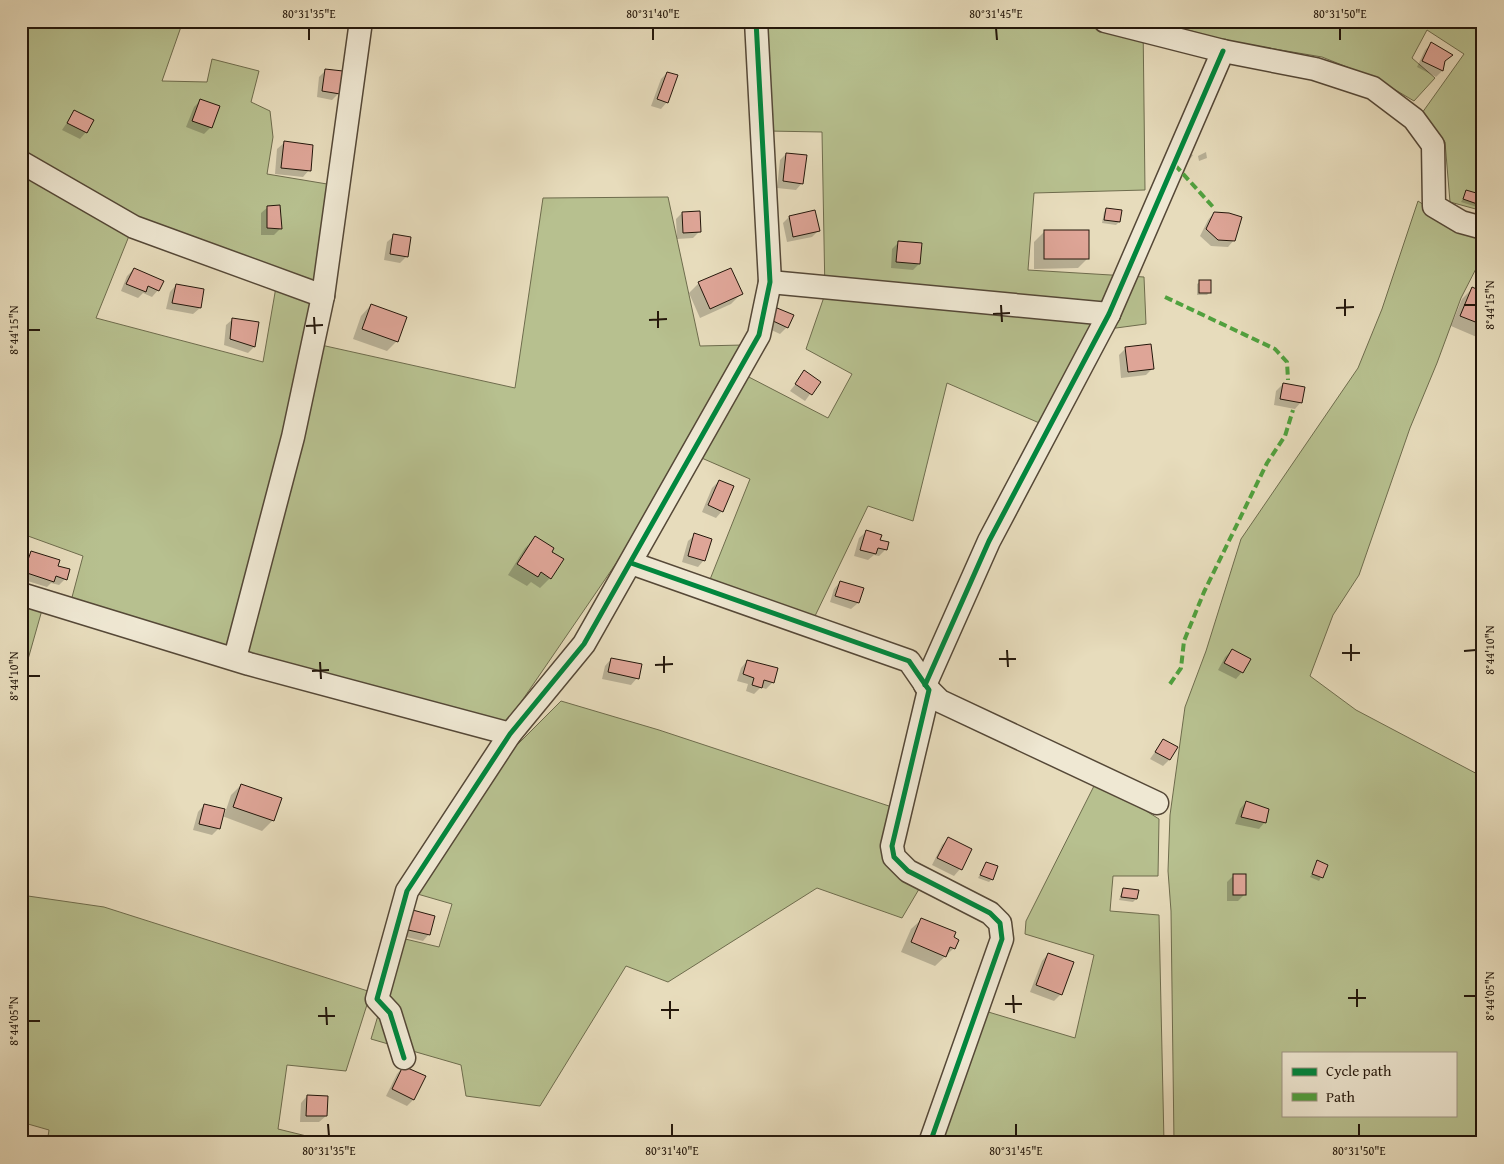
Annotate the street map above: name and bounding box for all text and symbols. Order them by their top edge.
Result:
text: 80°31'35"E [282,5,336,22]
text: 80°31'40"E [626,5,680,22]
text: 80°31'45"E [969,5,1023,22]
text: 80°31'50"E [1313,5,1367,22]
text: 8°44'15"N [1481,280,1498,330]
text: 8°44'15"N [5,305,22,355]
text: 8°44'10"N [1481,625,1498,675]
text: 8°44'10"N [5,651,22,701]
text: 8°44'05"N [1481,971,1498,1021]
text: 8°44'05"N [5,996,22,1046]
legend [1282,1052,1456,1116]
text: Cycle path [1326,1060,1392,1081]
text: Path [1326,1086,1355,1107]
text: 80°31'35"E [302,1142,356,1159]
text: 80°31'40"E [645,1142,699,1159]
text: 80°31'45"E [989,1142,1043,1159]
text: 80°31'50"E [1332,1142,1386,1159]

